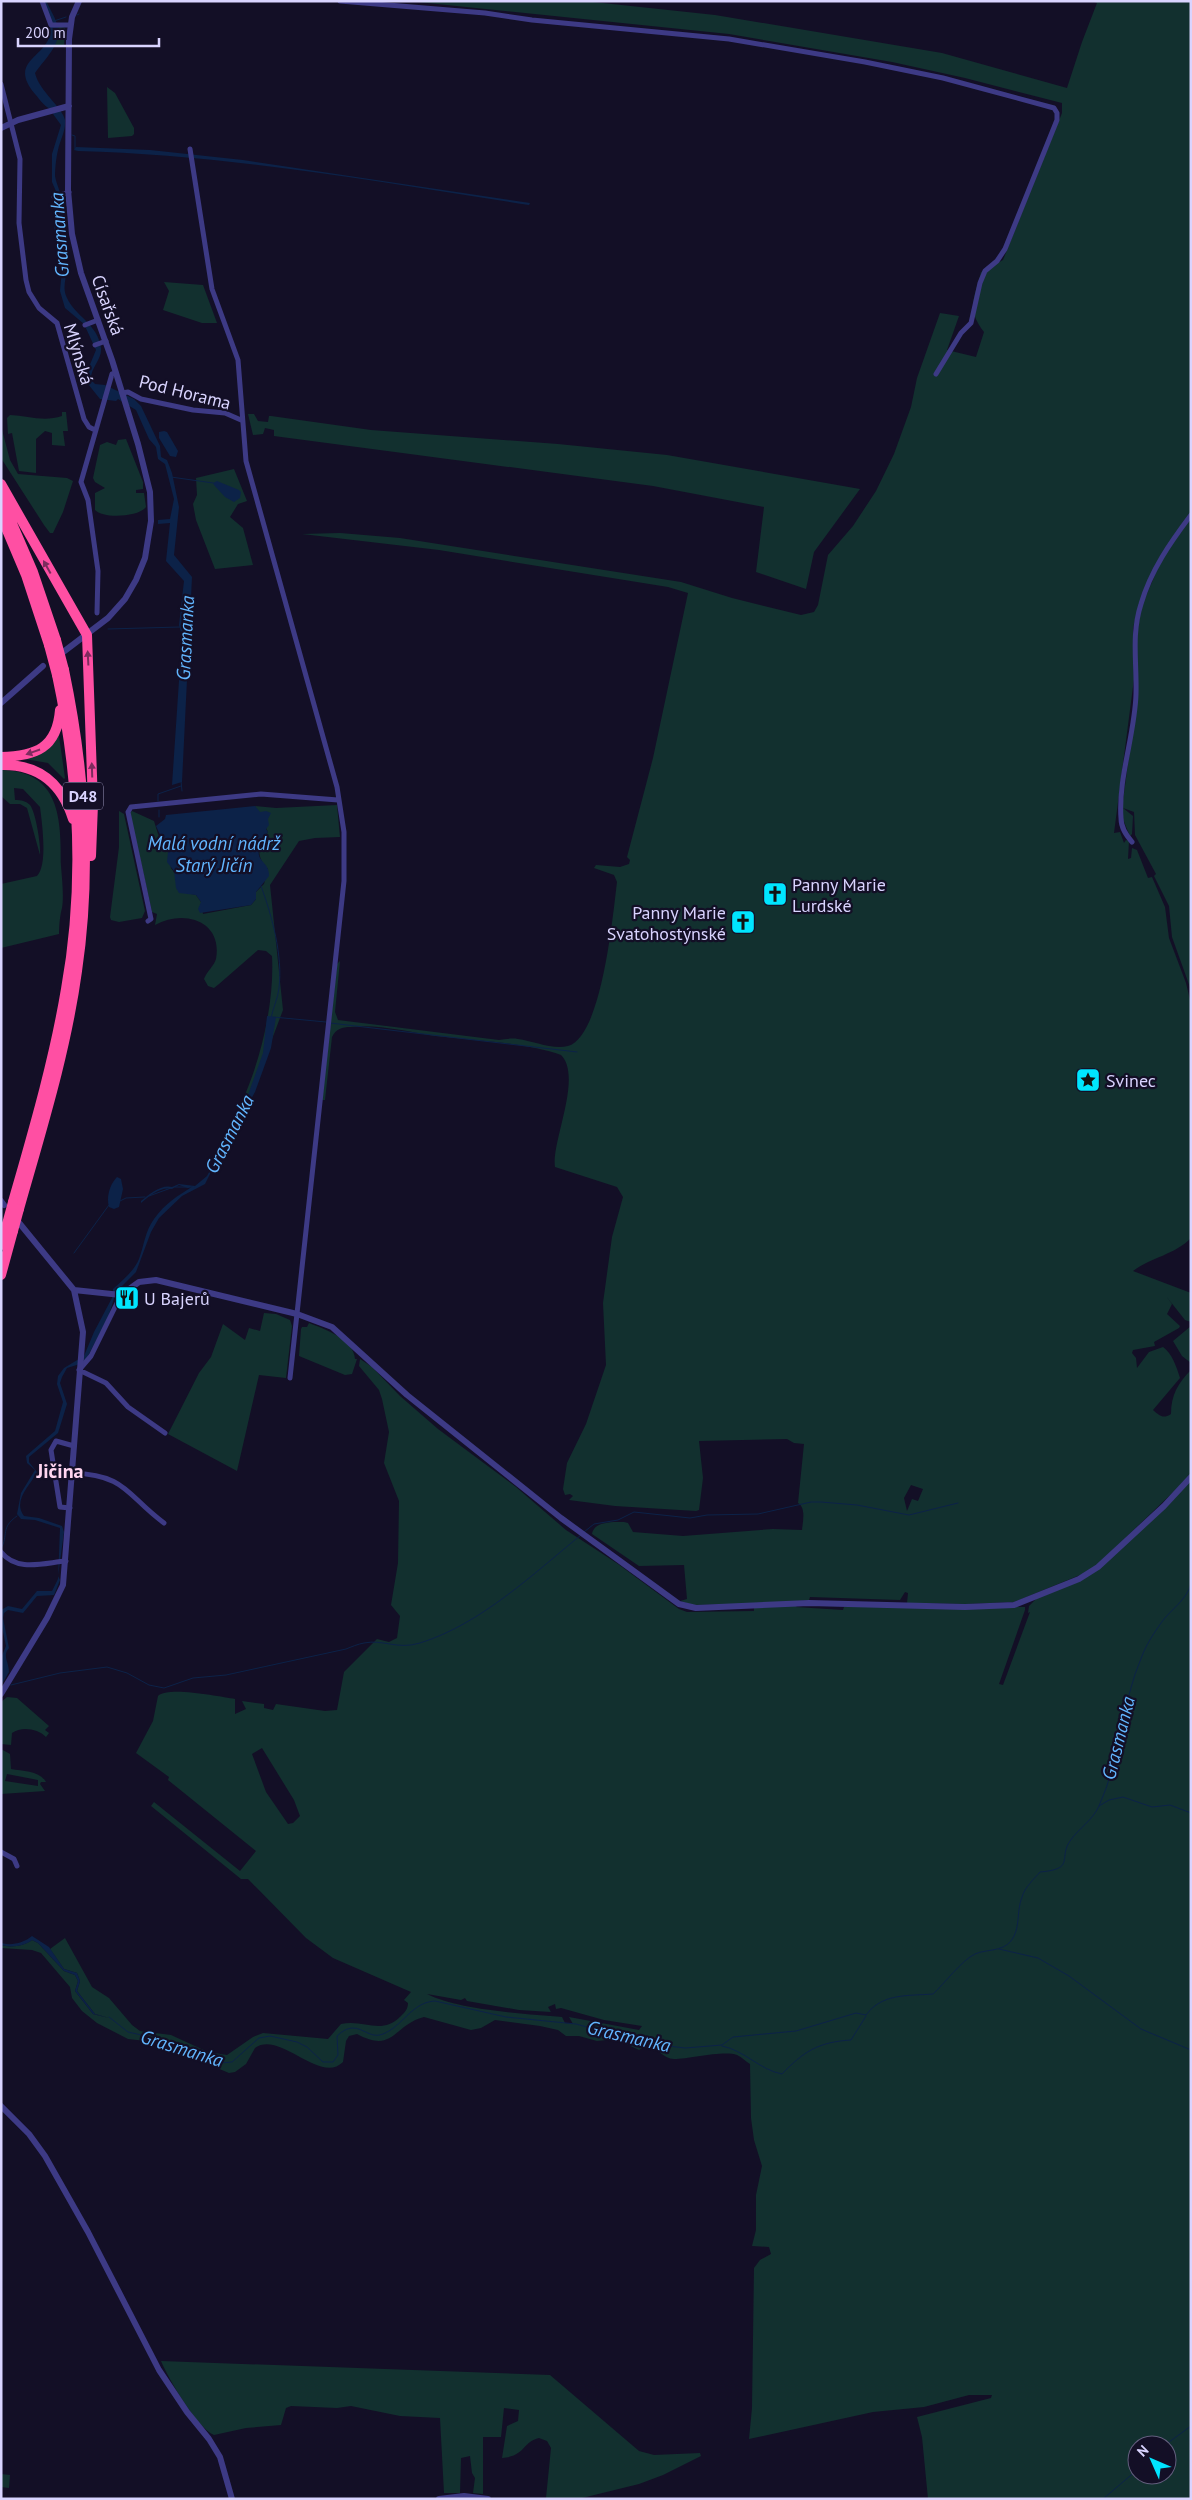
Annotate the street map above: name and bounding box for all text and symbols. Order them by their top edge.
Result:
scale bar [18,15,159,47]
text: 200 m [25,23,66,42]
water label: Grasmanka [44,191,74,278]
street label: Císařská [86,272,130,338]
street label: Mlýnská [59,321,99,387]
street label: Pod Horama [137,369,233,415]
one-way arrow [43,560,51,575]
water label: Grasmanka [171,594,199,681]
one-way arrow [84,649,92,665]
one-way arrow [25,748,40,756]
one-way arrow [88,762,96,778]
road number: D48 [63,782,103,809]
water label: Malá vodní nádrž Starý Jičín [148,831,281,877]
place label: Panny Marie Lurdské [792,873,886,917]
church icon: Panny Marie Lurdské [762,881,788,907]
place label: Panny Marie Svatohostýnské [607,901,726,945]
church icon: Panny Marie Svatohostýnské [730,909,756,935]
place icon: Svinec [1075,1067,1101,1093]
place label: Svinec [1106,1069,1156,1092]
water label: Grasmanka [199,1090,259,1177]
restaurant icon: U Bajerů [114,1285,140,1311]
place label: U Bajerů [144,1287,210,1310]
district label: Jičina [36,1458,84,1484]
water label: Grasmanka [1096,1693,1140,1782]
water label: Grasmanka [585,2015,674,2057]
water label: Grasmanka [138,2024,227,2072]
north arrow [1127,2435,1177,2485]
text: N [1133,2441,1152,2460]

